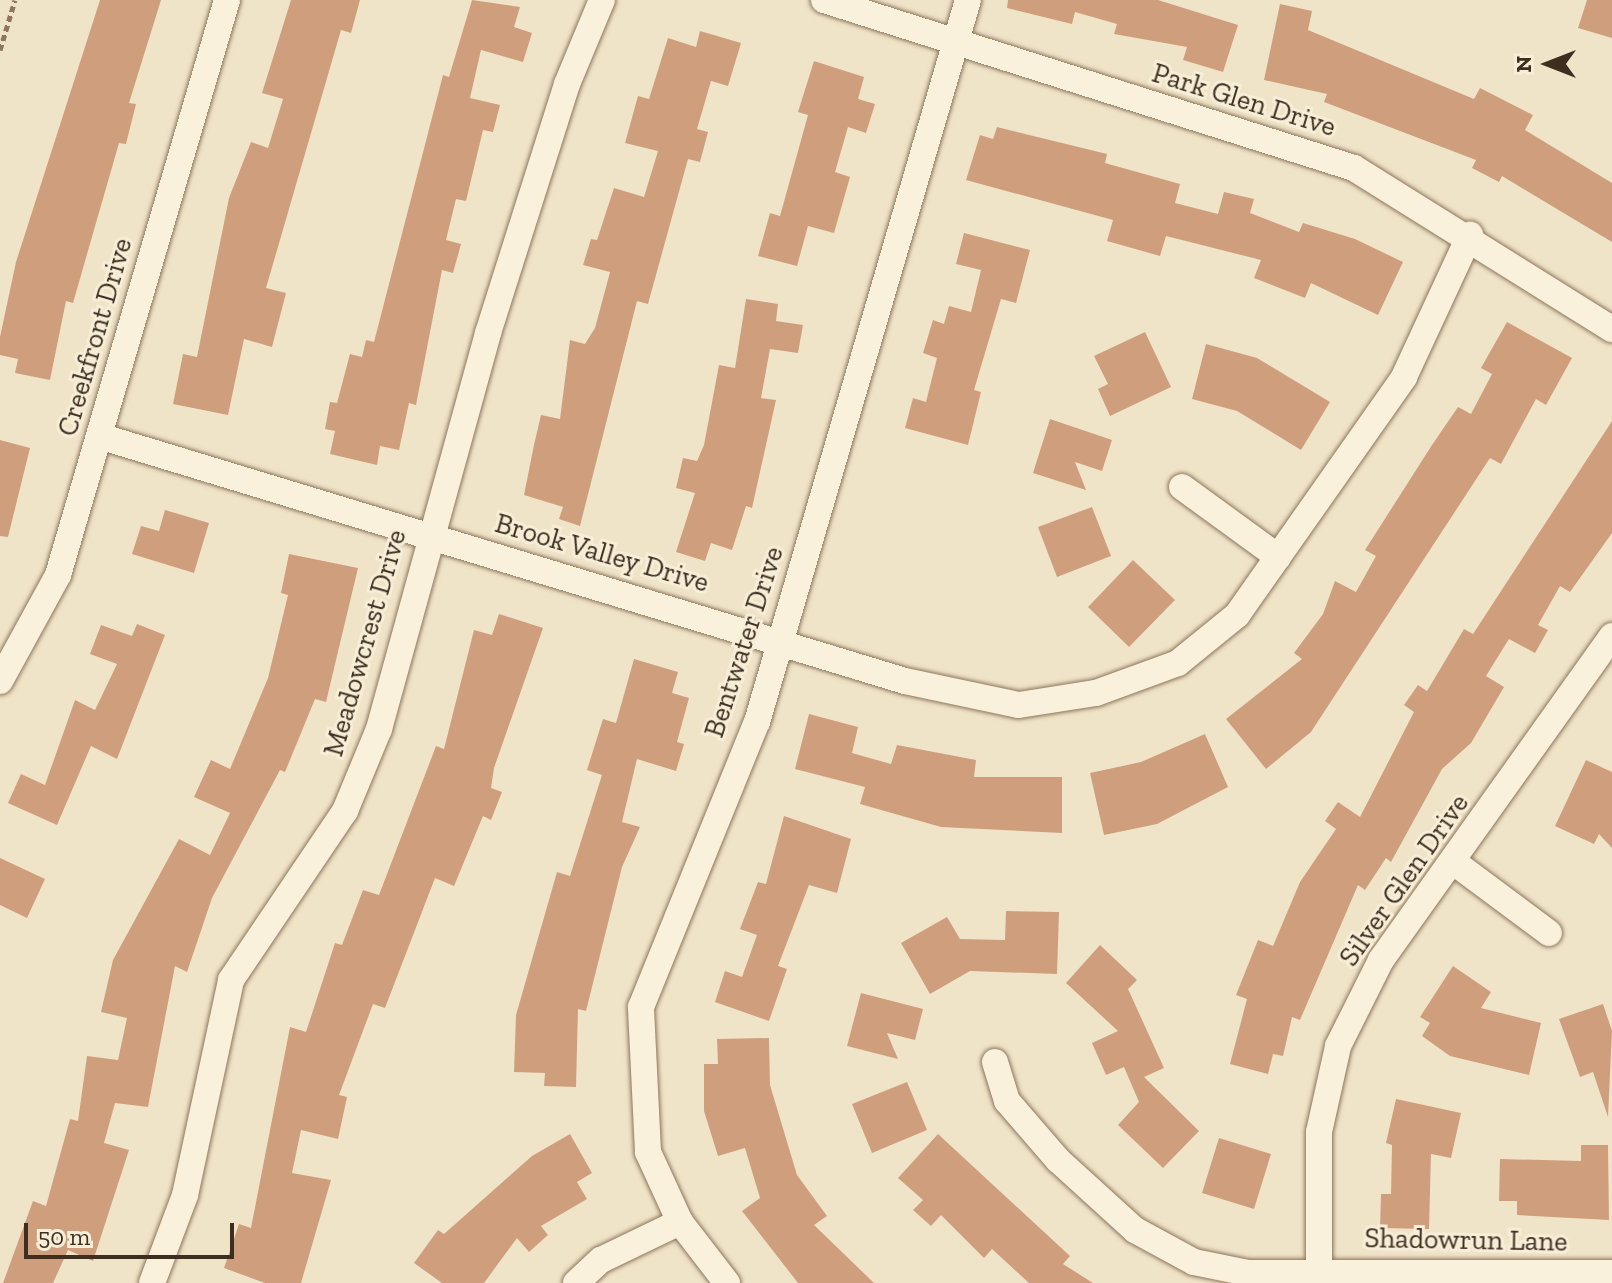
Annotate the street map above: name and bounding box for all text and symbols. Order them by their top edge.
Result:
north arrow [1508,24,1588,104]
street label: Park Glen Drive [1148,56,1340,144]
text: N [1510,56,1537,72]
street label: Creekfront Drive [51,234,139,440]
street label: Brook Valley Drive [491,506,713,600]
street label: Meadowcrest Drive [317,526,413,760]
street label: Bentwater Drive [697,542,791,742]
street label: Silver Glen Drive [1332,787,1476,973]
scale bar [28,1207,238,1257]
street label: Shadowrun Lane [1364,1221,1568,1259]
text: 50 m [38,1222,90,1251]

